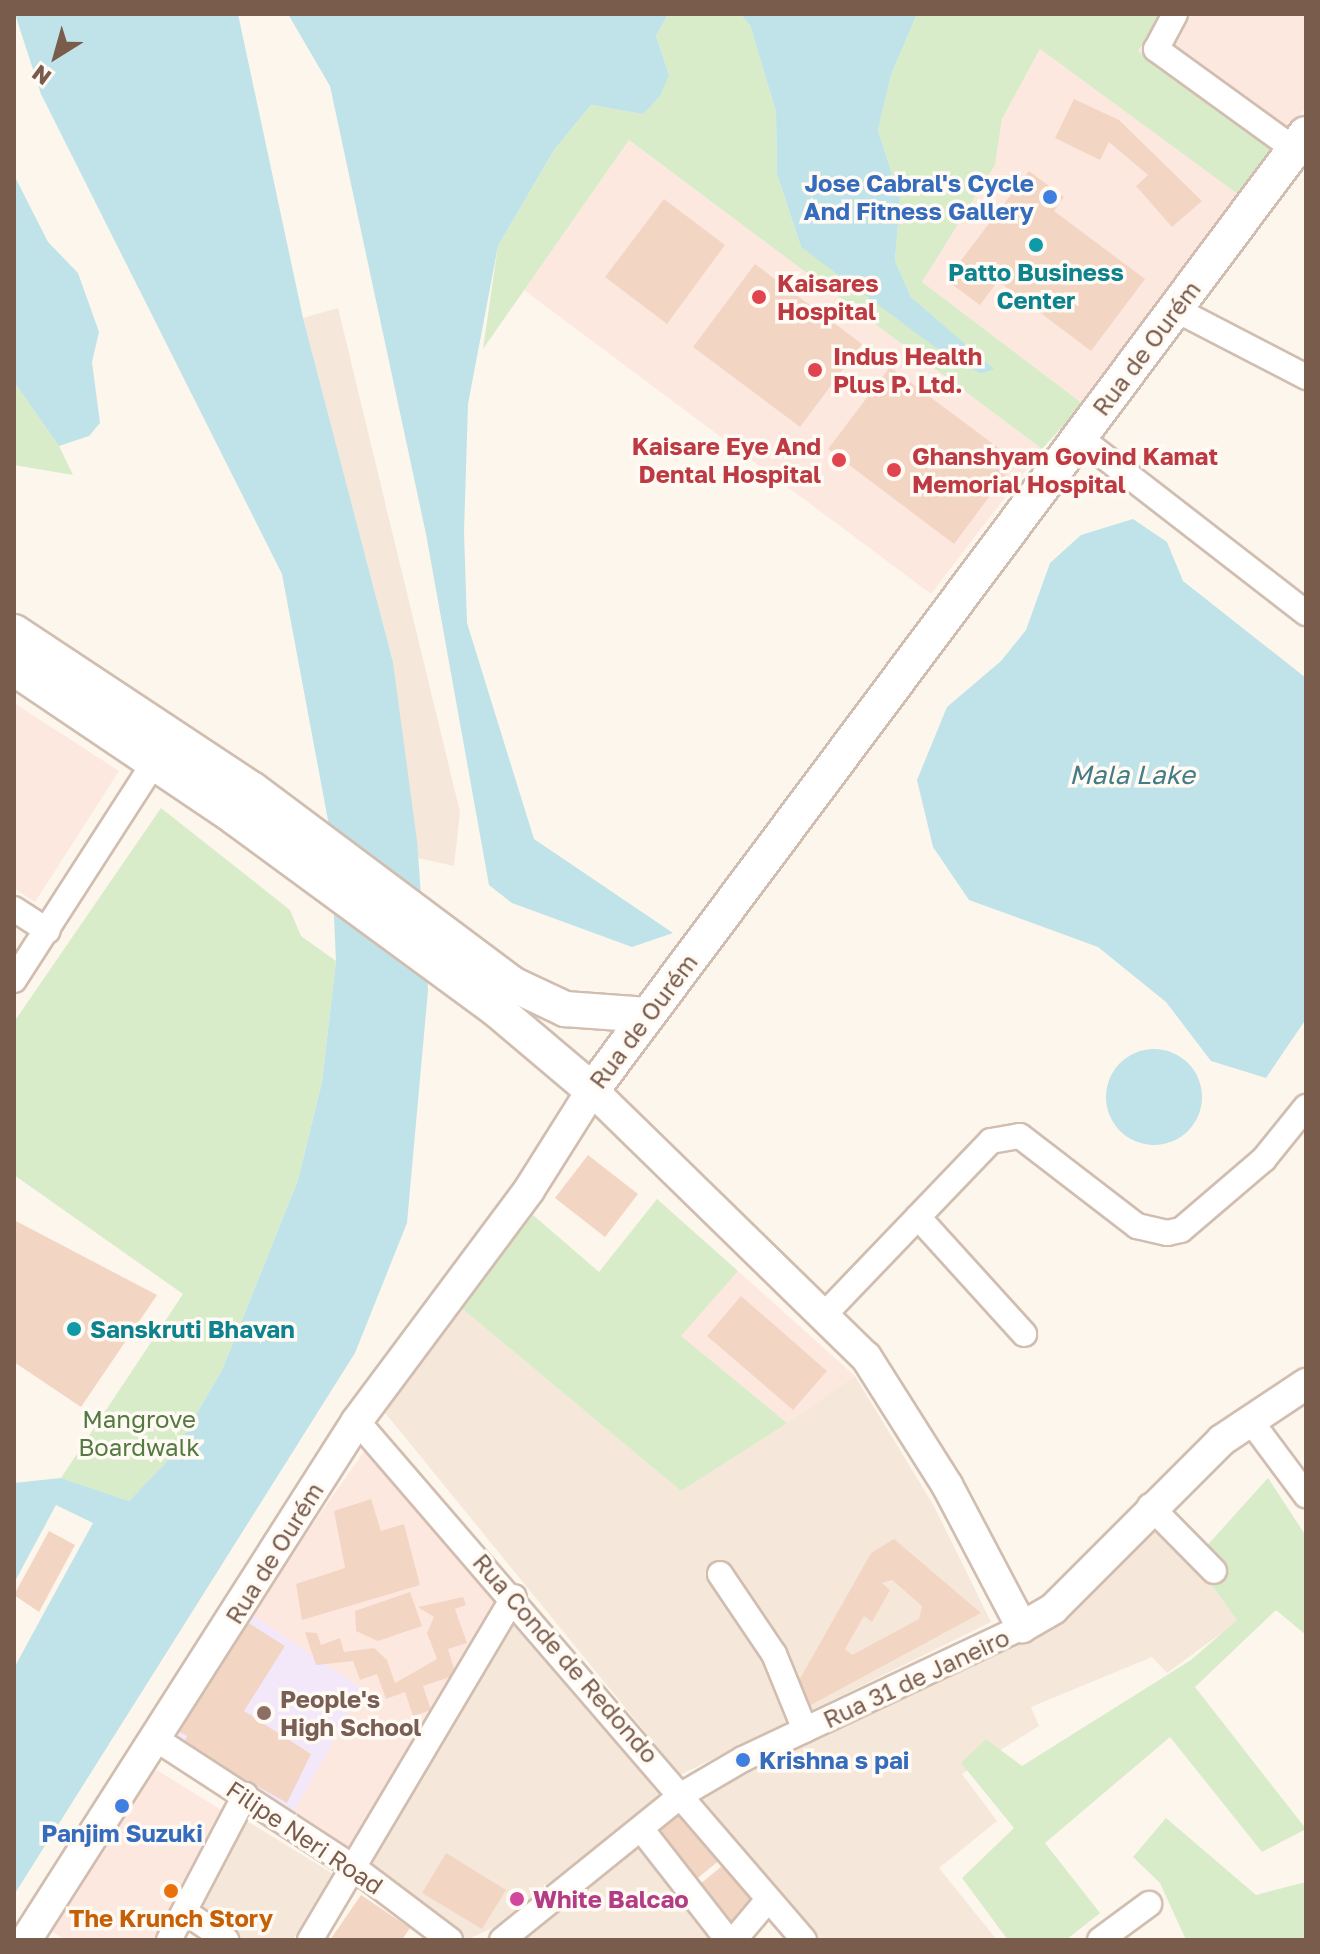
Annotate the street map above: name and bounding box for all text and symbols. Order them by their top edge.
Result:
north arrow [16,16,96,96]
text: N [26,60,56,91]
place label: Jose Cabral's Cycle And Fitness Gallery [804,169,1034,225]
marker: Jose Cabral's Cycle And Fitness Gallery [1041,188,1059,206]
marker: Patto Business Center [1027,236,1045,254]
place label: Patto Business Center [948,258,1124,314]
place label: Kaisares Hospital [777,269,879,325]
street label: Rua de Ourém [1086,275,1206,421]
marker: Kaisares Hospital [748,286,770,308]
place label: Indus Health Plus P. Ltd. [833,342,982,398]
marker: Indus Health Plus P. Ltd. [804,359,826,381]
place label: Kaisare Eye And Dental Hospital [632,432,821,488]
place label: Ghanshyam Govind Kamat Memorial Hospital [912,442,1218,498]
marker: Kaisare Eye And Dental Hospital [828,449,850,471]
marker: Ghanshyam Govind Kamat Memorial Hospital [883,459,905,481]
water label: Mala Lake [1069,759,1195,791]
street label: Rua de Ourém [583,948,703,1094]
place label: Sanskruti Bhavan [90,1315,295,1343]
marker: Sanskruti Bhavan [65,1320,83,1338]
park label: Mangrove Boardwalk [78,1405,200,1461]
street label: Rua de Ourém [219,1477,329,1629]
street label: Rua Conde de Redondo [467,1547,665,1769]
street label: Rua 31 de Janeiro [818,1622,1014,1734]
place label: People's High School [280,1685,421,1741]
marker: People's High School [255,1704,273,1722]
place label: Krishna s pai [759,1746,909,1774]
marker: Krishna s pai [734,1751,752,1769]
street label: Filipe Neri Road [221,1774,389,1900]
marker: Panjim Suzuki [113,1797,131,1815]
place label: Panjim Suzuki [41,1819,203,1847]
marker: The Krunch Story [162,1882,180,1900]
place label: White Balcao [533,1885,689,1913]
marker: White Balcao [508,1890,526,1908]
place label: The Krunch Story [69,1904,273,1932]

